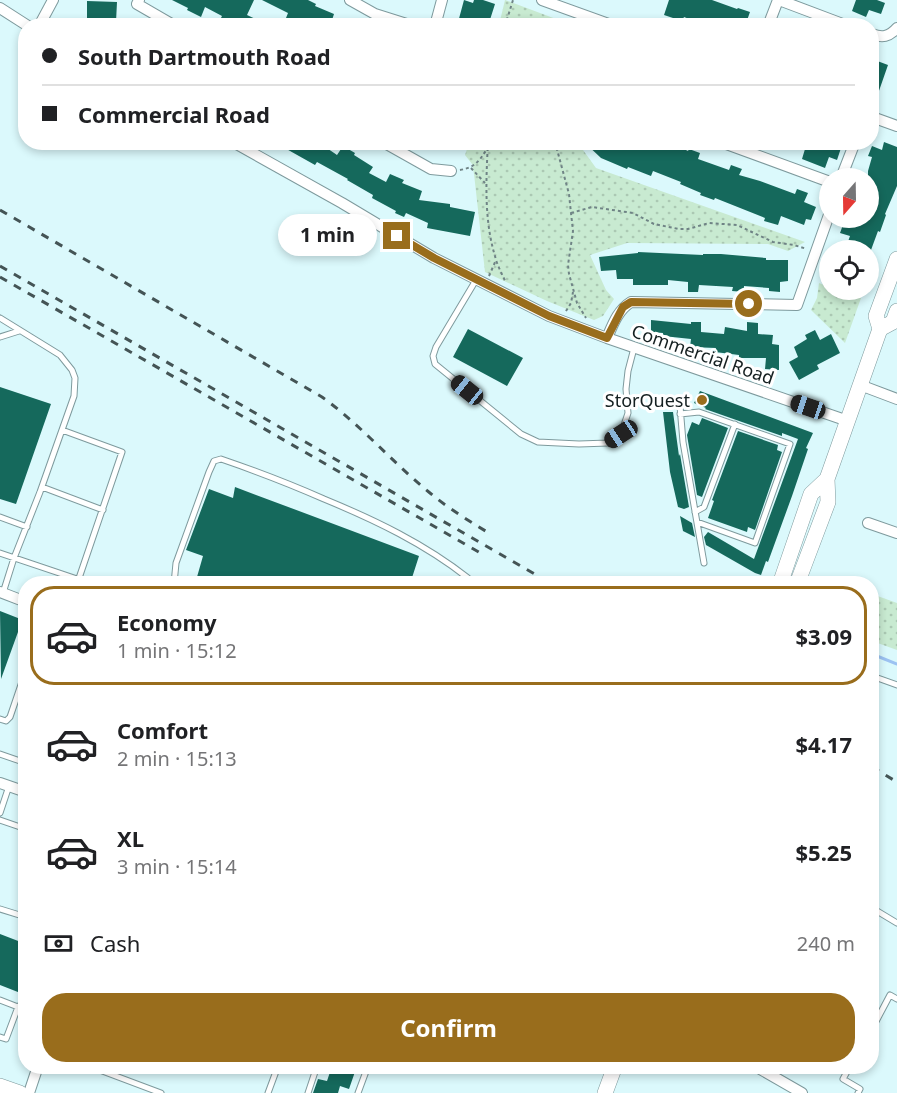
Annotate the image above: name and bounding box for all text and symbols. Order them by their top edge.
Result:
text: South Dartmouth Road [78,41,331,71]
text: Commercial Road [78,99,270,129]
north arrow [819,168,879,228]
map controls [819,168,879,300]
callout: 1 min [277,215,376,257]
text: 1 min [300,221,355,248]
route end [383,222,410,249]
button: locate [819,240,879,300]
route start [735,290,762,317]
street label: Commercial Road [629,318,777,390]
car [447,372,487,408]
place label: StorQuest [605,388,690,412]
marker: StorQuest [695,393,709,407]
car [788,393,828,421]
car [601,417,641,451]
text: Economy [117,607,216,637]
icon: car [45,609,99,663]
text: $3.09 [795,621,852,651]
text: 1 min · 15:12 [117,637,237,664]
text: Comfort [117,715,208,745]
icon: car [45,717,99,771]
text: $4.17 [795,729,852,759]
text: 2 min · 15:13 [117,745,237,772]
text: XL [117,823,144,853]
icon: car [45,825,99,879]
text: $5.25 [795,837,852,867]
text: 3 min · 15:14 [117,853,237,880]
icon: cash [42,927,75,960]
text: Cash [90,928,140,958]
text: 240 m [797,930,855,957]
button: Confirm [42,993,855,1062]

